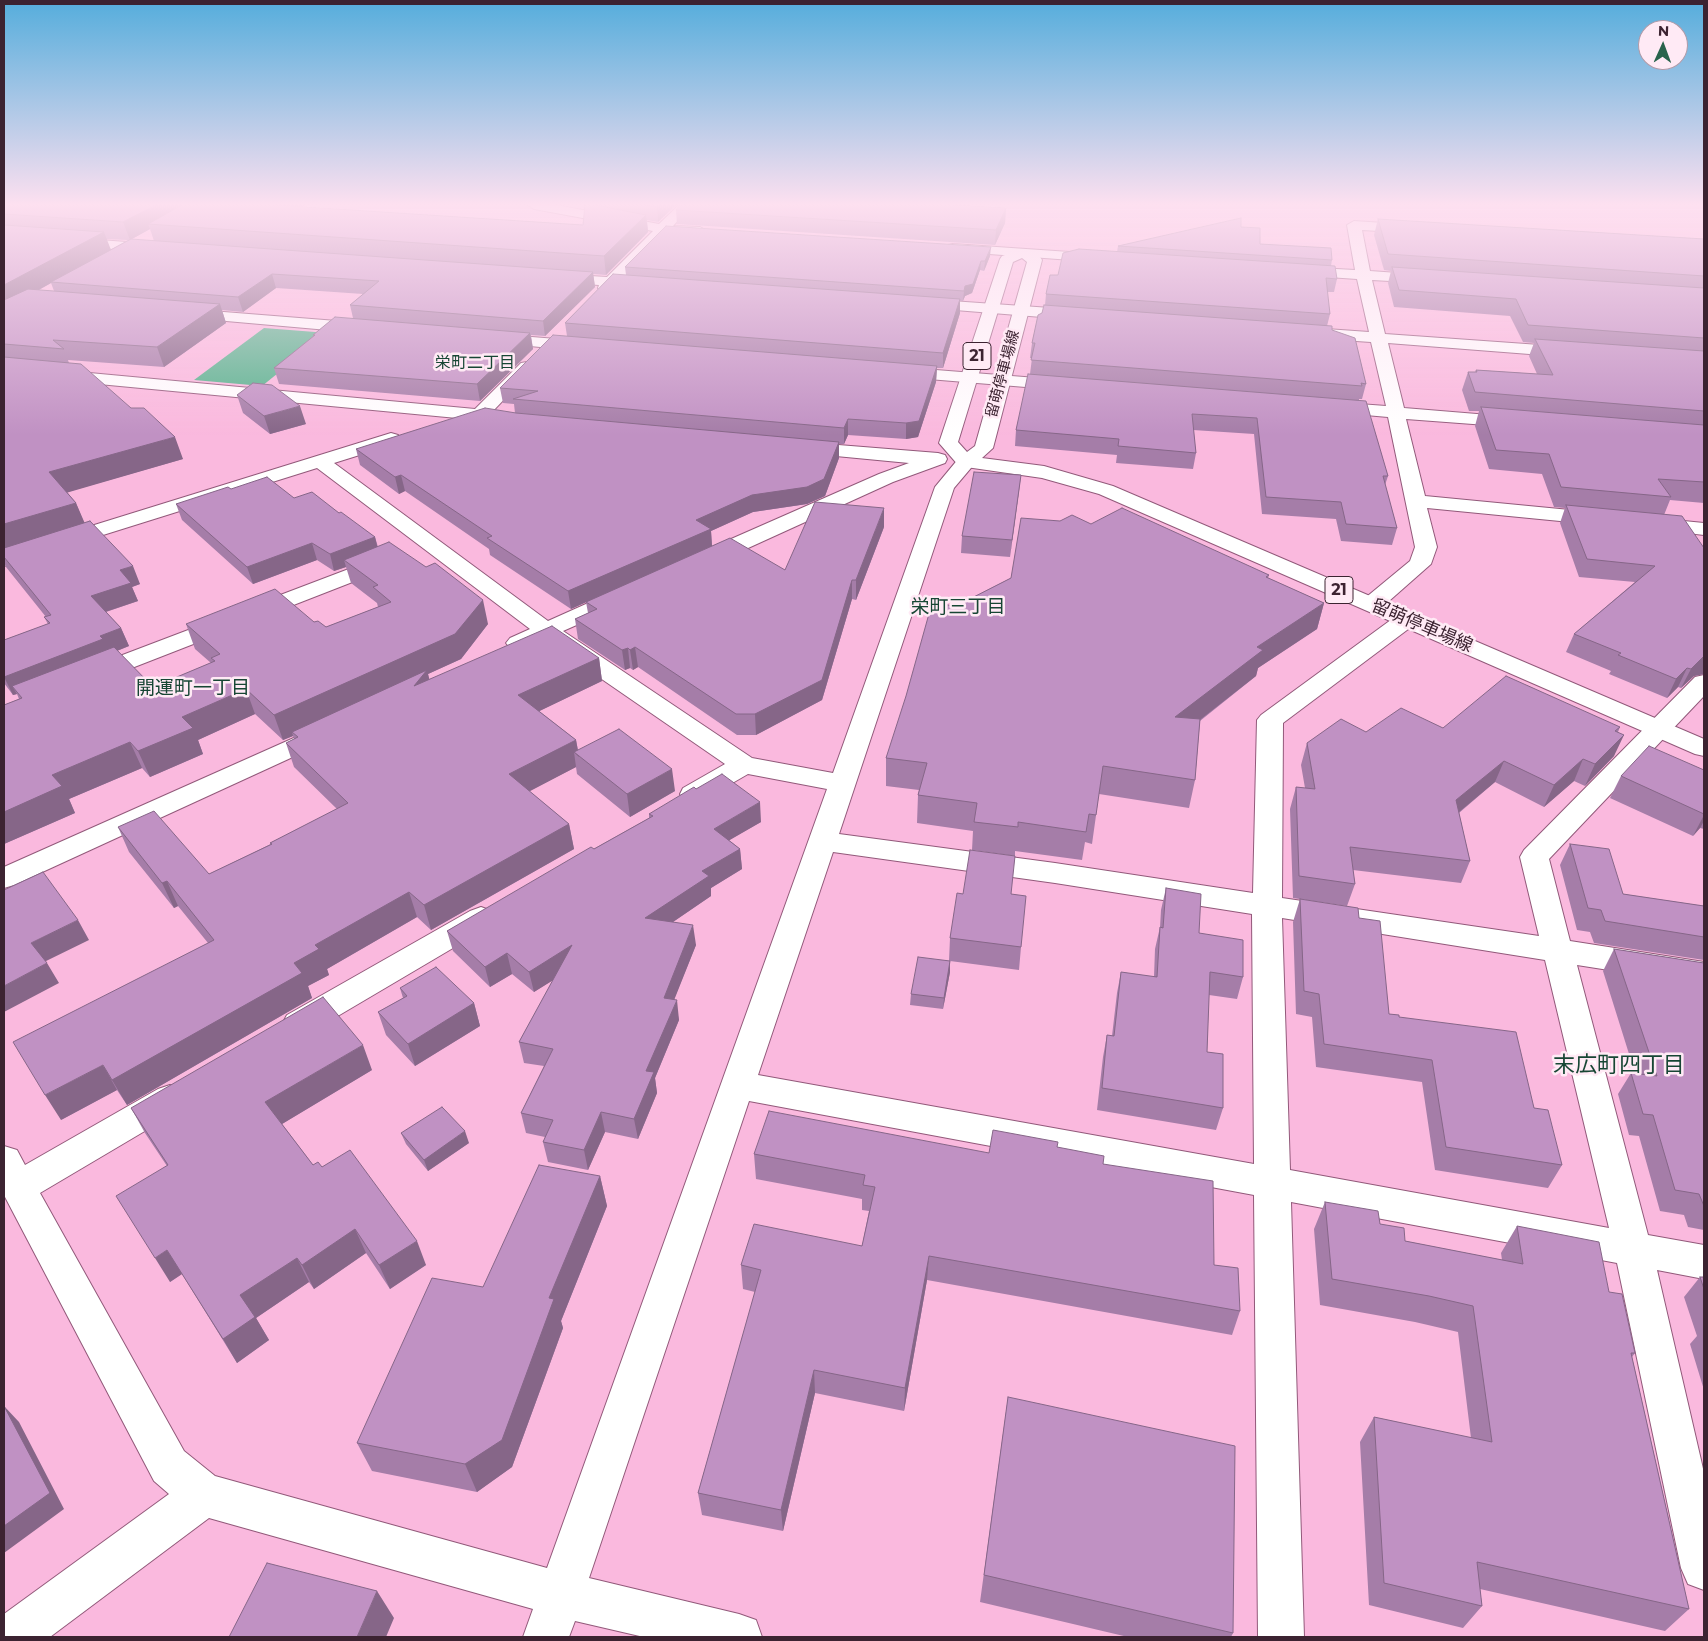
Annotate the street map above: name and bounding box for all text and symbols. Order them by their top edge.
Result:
north arrow [1638,20,1688,70]
text: N [1658,22,1669,40]
street label: 留萌停車場線 [983,328,1023,420]
road number: 21 [963,342,991,370]
district label: 栄町二丁目 [435,353,515,373]
road number: 21 [1325,576,1353,604]
street label: 留萌停車場線 [1368,595,1476,657]
district label: 栄町三丁目 [911,596,1005,618]
district label: 開運町一丁目 [136,677,250,699]
district label: 末広町四丁目 [1553,1053,1685,1079]

